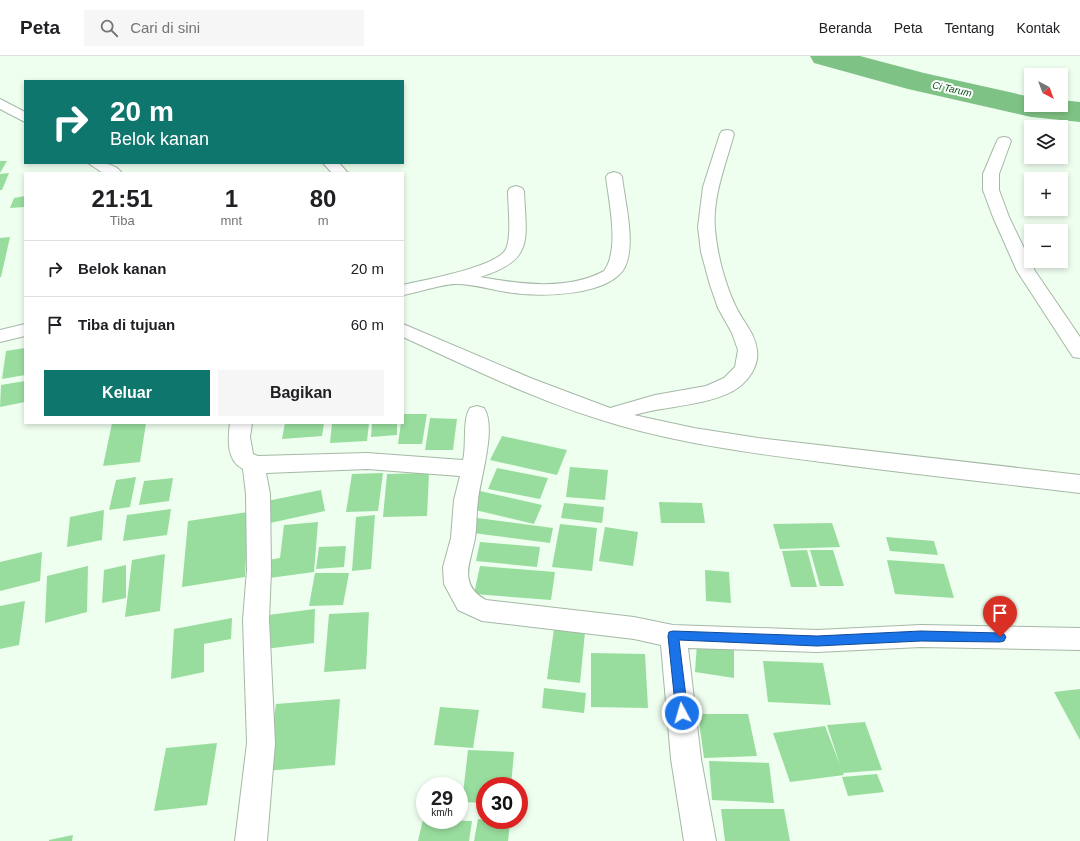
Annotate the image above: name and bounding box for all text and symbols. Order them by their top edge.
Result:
search box [84,10,364,46]
text: Peta [20,17,60,38]
icon: search [98,17,120,39]
text: Cari di sini [130,19,200,36]
text: Beranda [819,20,872,36]
text: Peta [894,20,923,36]
text: Tentang [945,20,994,36]
text: Kontak [1016,20,1060,36]
north arrow [1024,68,1068,112]
map controls [1024,68,1068,268]
water label: Ci Tarum [931,79,973,99]
icon: right [44,96,96,148]
text: 20 m [110,96,174,127]
button: layers [1024,120,1068,164]
text: Belok kanan [110,129,209,149]
button: + [1024,172,1068,216]
text: 21:51 [92,185,153,212]
text: 1 [225,185,238,212]
text: 80 [310,185,336,212]
text: Tiba [110,213,135,228]
text: mnt [220,213,242,228]
text: m [318,213,328,228]
button: − [1024,224,1068,268]
icon: right [44,258,66,280]
text: Belok kanan [78,260,166,277]
text: 20 m [351,260,384,277]
icon: arrive [44,314,66,336]
text: Tiba di tujuan [78,316,175,333]
text: 60 m [351,316,384,333]
button: Keluar [44,370,210,416]
button: Bagikan [218,370,384,416]
pin [983,596,1017,637]
icon: arrive [989,602,1011,624]
position arrow [661,692,703,734]
speed limit sign: 30 [476,777,528,829]
text: 29 [431,787,453,809]
text: km/h [431,807,453,818]

